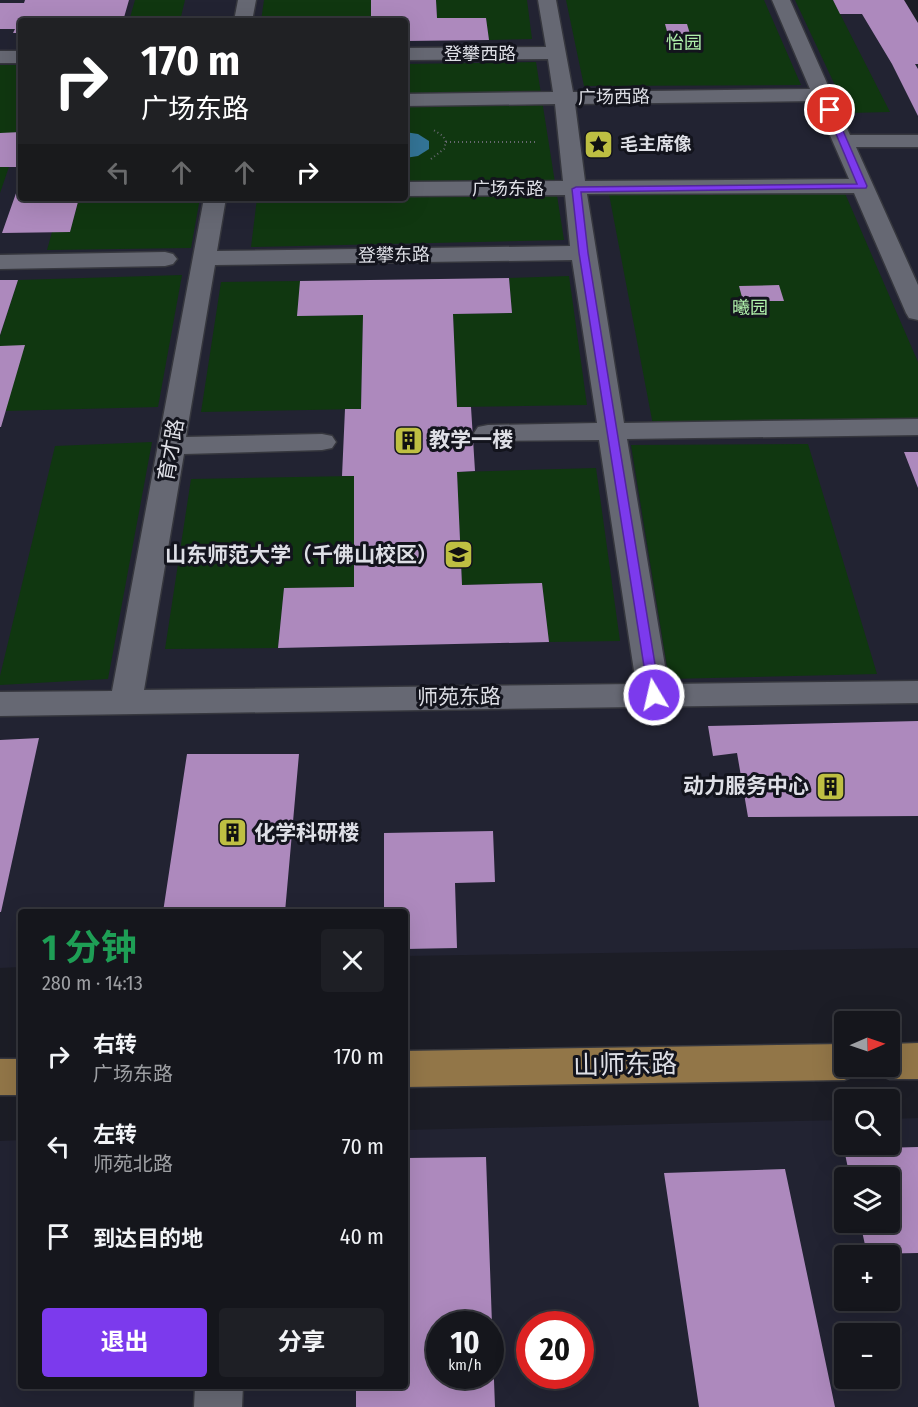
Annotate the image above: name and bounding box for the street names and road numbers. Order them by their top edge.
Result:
street label: 登攀西路 [444,43,516,65]
street label: 广场西路 [578,85,650,109]
street label: 广场东路 [472,178,544,200]
street label: 登攀东路 [358,243,430,267]
street label: 育才路 [153,417,189,483]
street label: 师苑东路 [417,683,501,711]
street label: 山师东路 [573,1049,677,1081]

